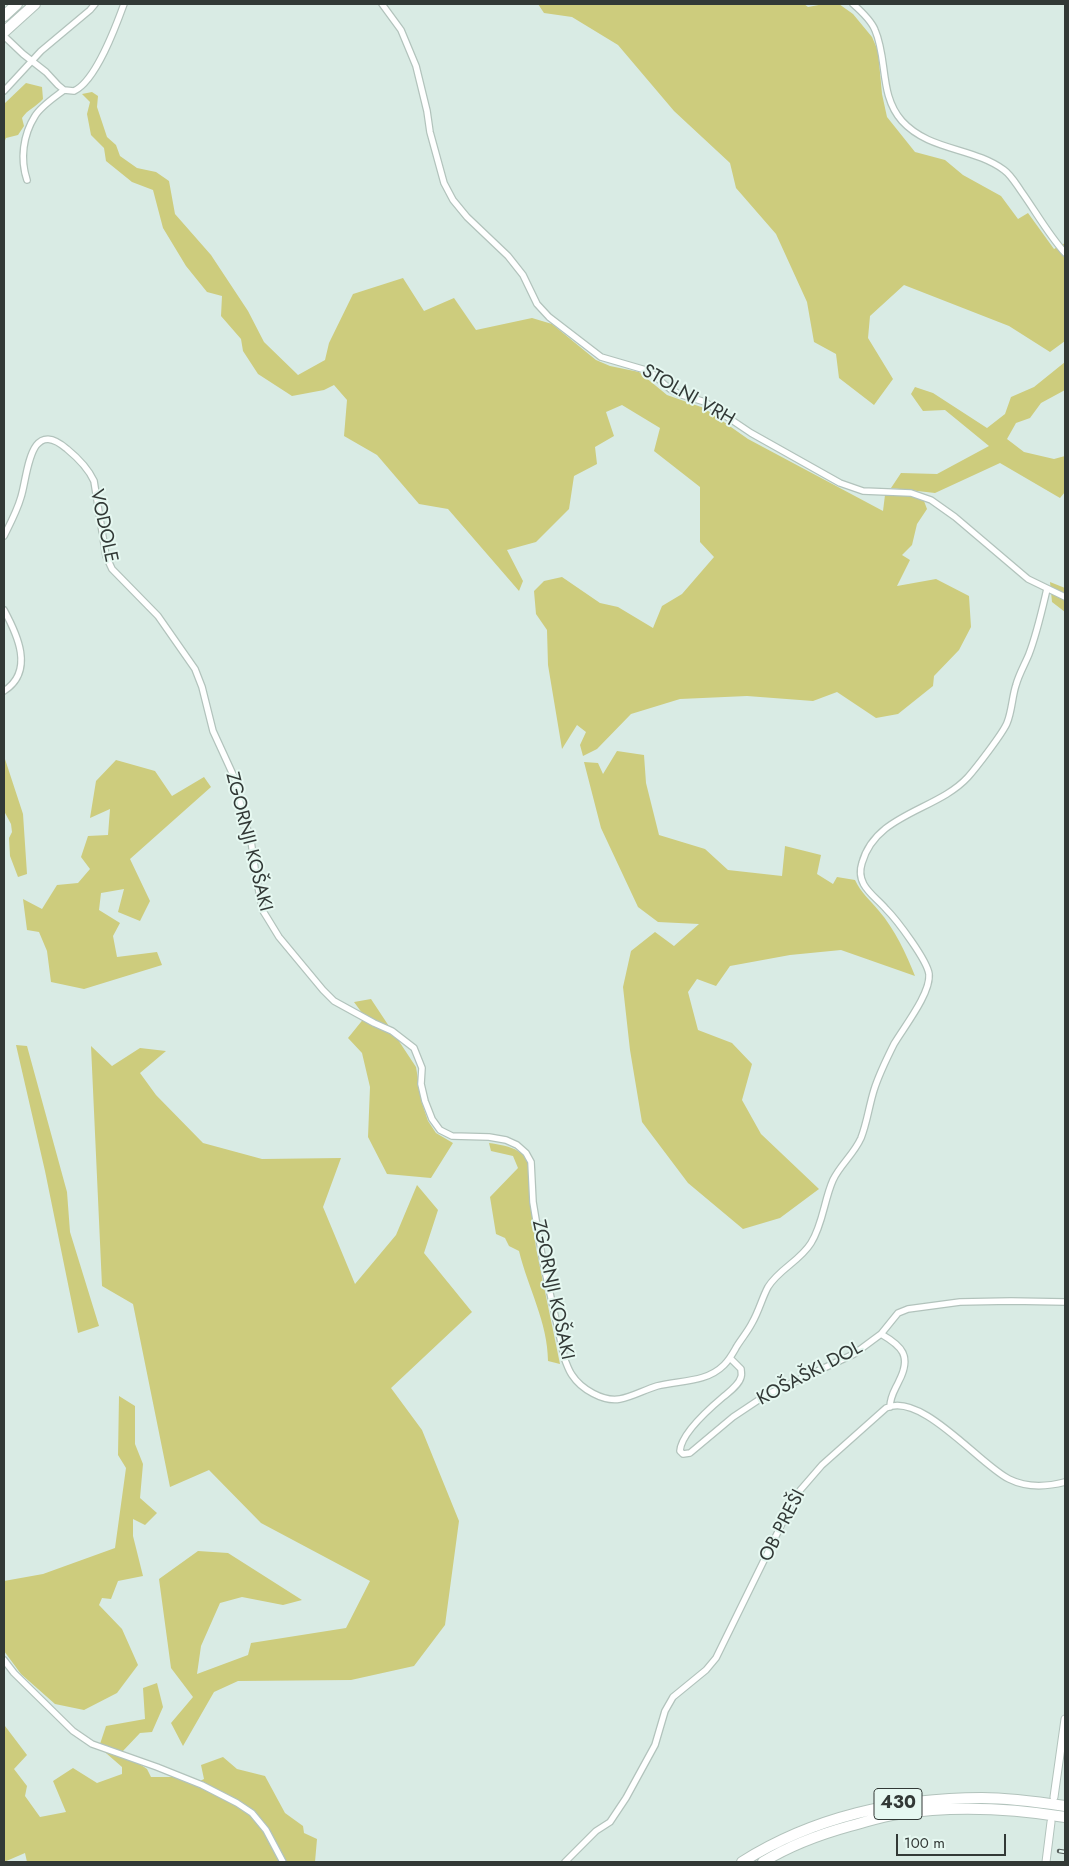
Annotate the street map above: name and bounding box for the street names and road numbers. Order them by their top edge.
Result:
street label: STOLNI VRH [637,360,739,432]
street label: VODOLE [84,487,122,565]
street label: ZGORNJI KOŠAKI [220,770,276,914]
street label: ZGORNJI KOŠAKI [526,1218,578,1362]
street label: KOŠAŠKI DOL [754,1337,866,1411]
street label: OB PREŠI [755,1486,811,1566]
road number: 430 [874,1788,922,1820]

